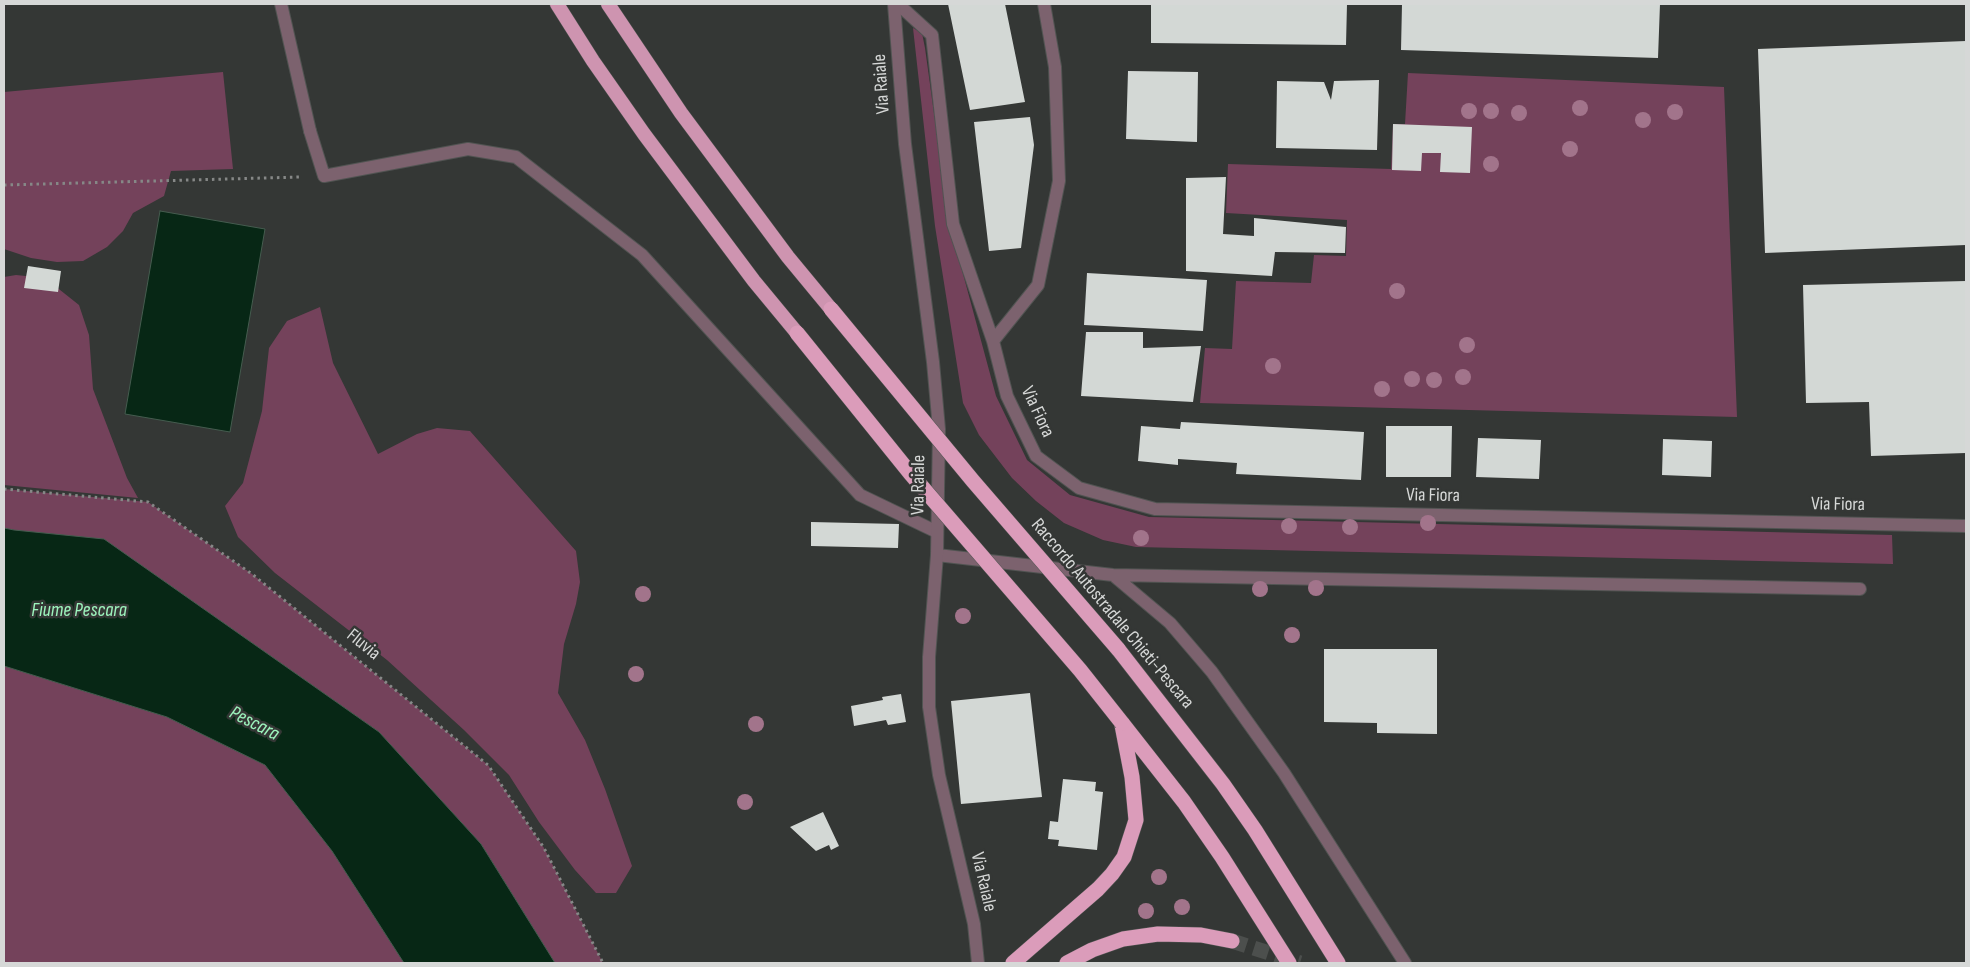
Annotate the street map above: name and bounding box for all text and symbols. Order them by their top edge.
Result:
street label: Via Raiale [869,53,895,115]
street label: Via Fiora [1015,383,1059,441]
street label: Via Raiale [907,455,931,515]
street label: Via Fiora [1406,484,1460,508]
street label: Via Fiora [1811,493,1865,517]
street label: Raccordo Autostradale Chieti-Pescara [1026,514,1198,714]
water label: Fiume Pescara [31,599,127,623]
street label: Fluvia [341,625,385,665]
water label: Pescara [225,701,283,747]
street label: Via Raiale [965,850,1001,914]

